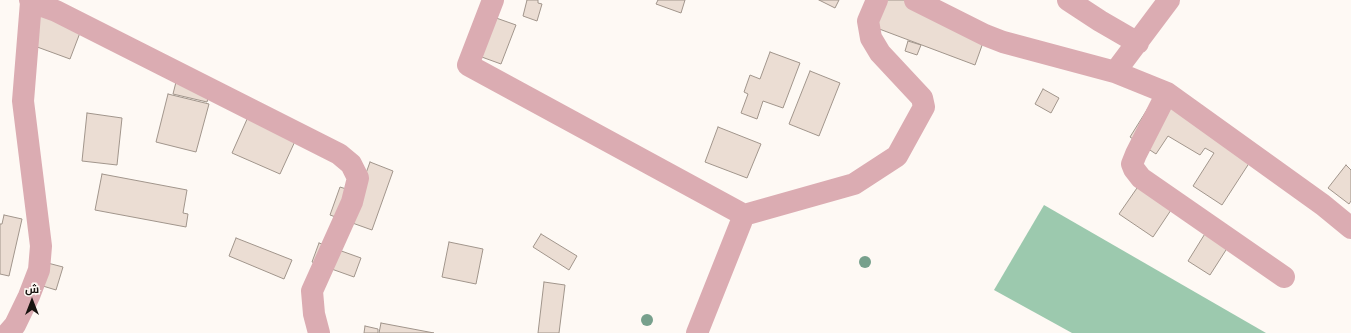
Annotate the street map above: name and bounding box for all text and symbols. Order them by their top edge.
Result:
north arrow [12,281,52,321]
text: ش [25,281,39,297]

